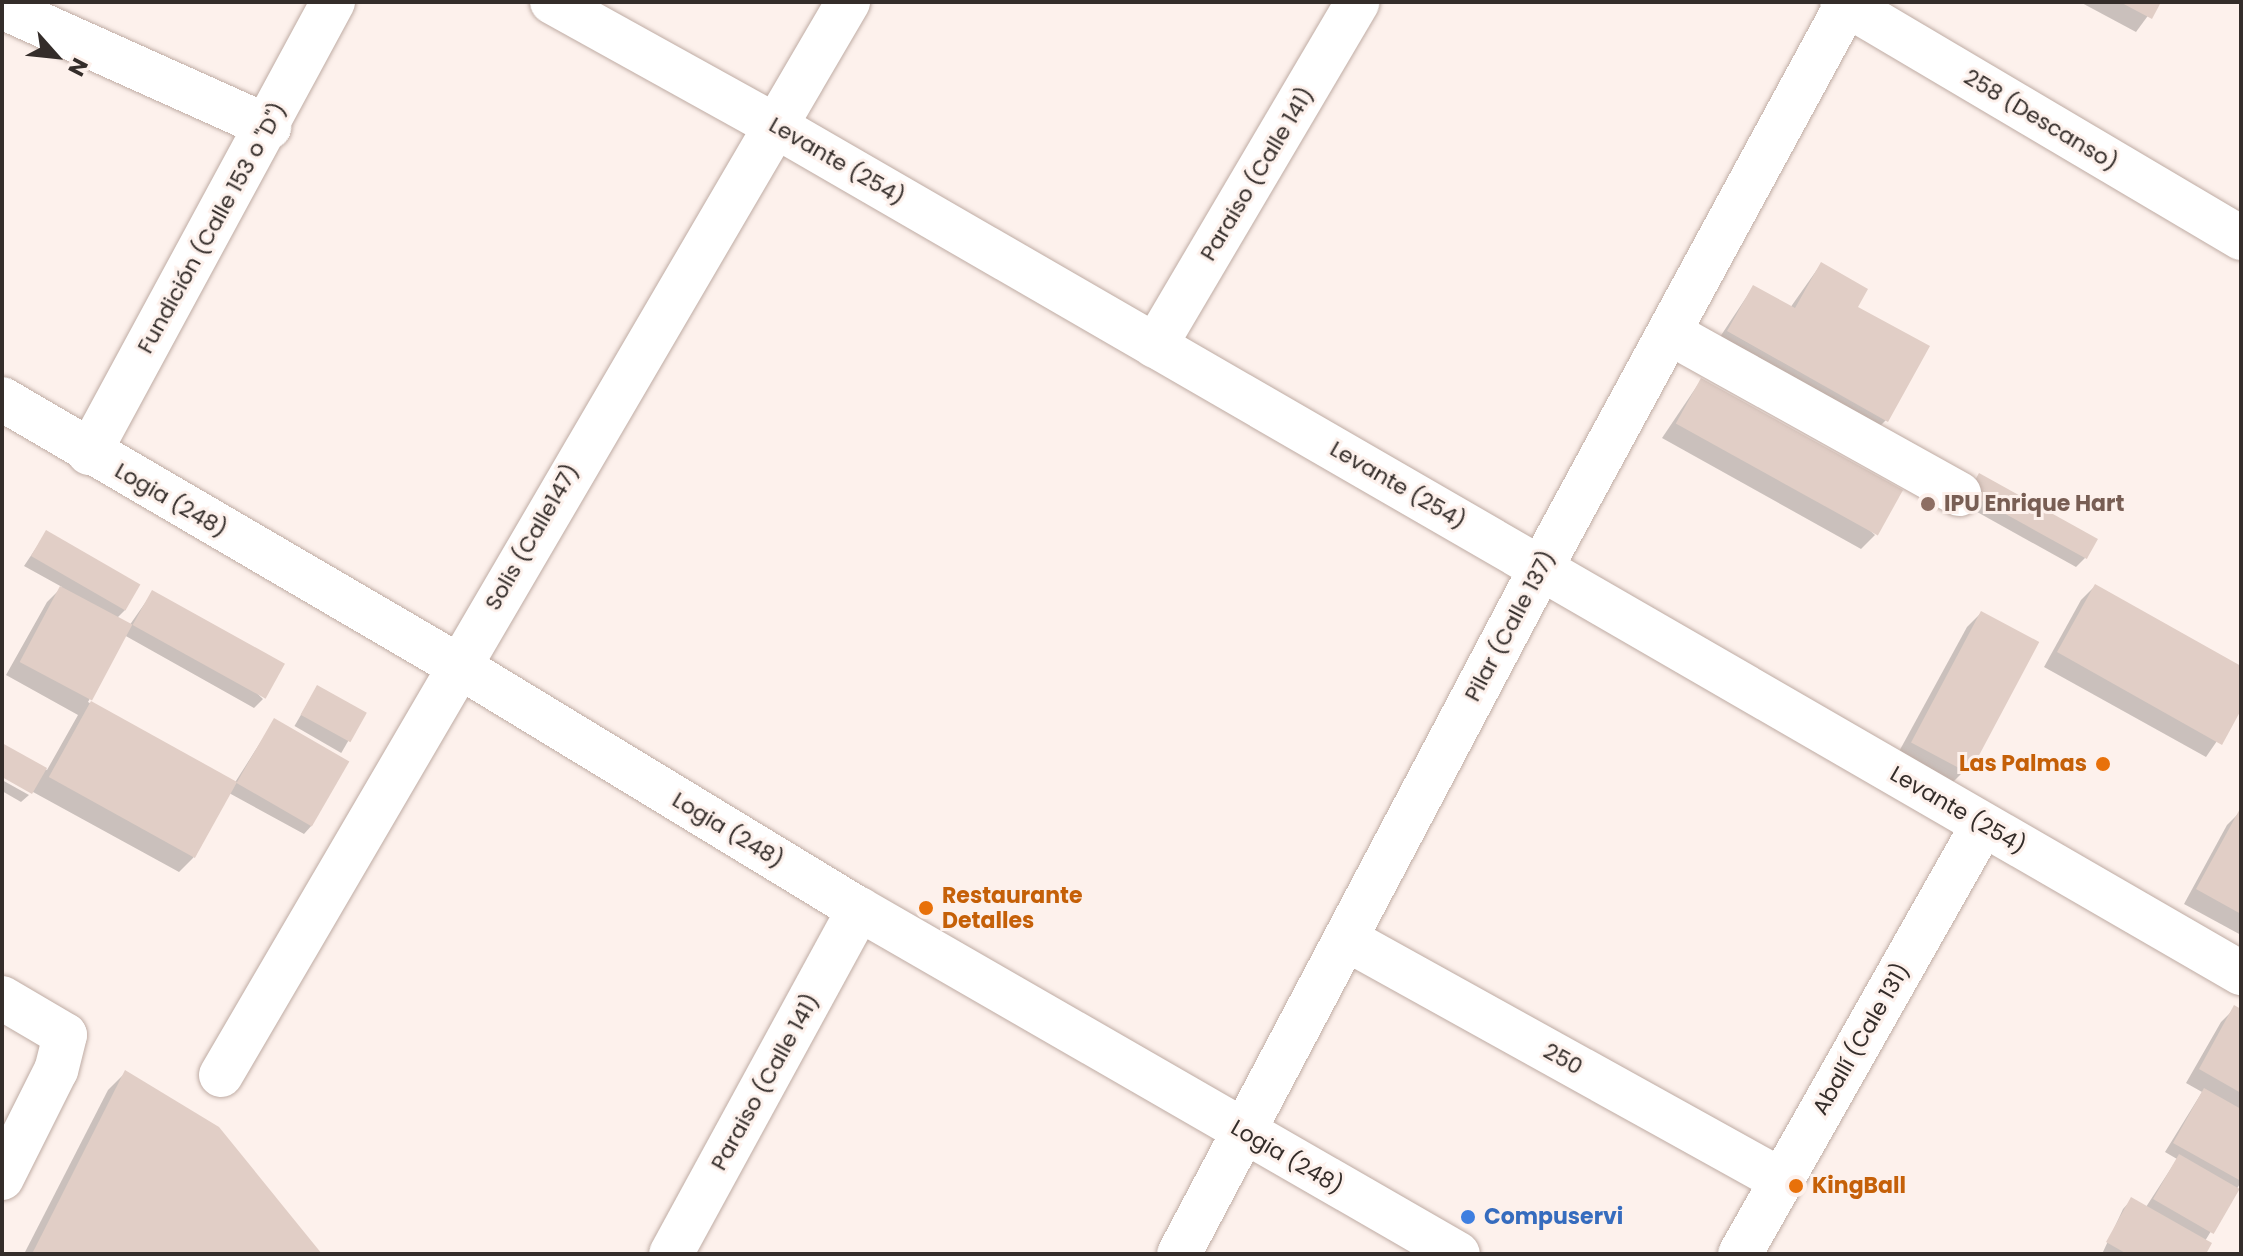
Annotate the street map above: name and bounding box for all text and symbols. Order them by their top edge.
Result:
north arrow [16,16,96,96]
text: N [60,53,95,82]
street label: 258 (Descanso) [1959,64,2123,176]
street label: Paraiso (Calle 141) [1195,83,1319,265]
street label: Fundición (Calle 153 o "D") [132,98,292,358]
street label: Levante (254) [764,112,910,210]
street label: Levante (254) [1325,436,1471,534]
street label: Logia (248) [110,457,232,543]
street label: Solis (Calle147) [479,459,585,615]
place label: IPU Enrique Hart [1944,491,2124,517]
marker: IPU Enrique Hart [1919,495,1937,513]
street label: Pilar (Calle 137) [1459,546,1561,706]
place label: Las Palmas [1959,751,2087,777]
marker: Las Palmas [2094,755,2112,773]
street label: Levante (254) [1885,761,2031,859]
street label: Logia (248) [668,787,788,873]
place label: Restaurante Detalles [942,882,1083,934]
marker: Restaurante Detalles [917,899,935,917]
street label: Aballí (Cale 131) [1807,959,1915,1119]
street label: Paraiso (Calle 141) [706,989,824,1175]
street label: 250 [1539,1038,1587,1080]
street label: Logia (248) [1226,1114,1348,1200]
place label: KingBall [1812,1173,1906,1199]
marker: KingBall [1787,1177,1805,1195]
place label: Compuservi [1484,1204,1623,1230]
marker: Compuservi [1459,1208,1477,1226]

